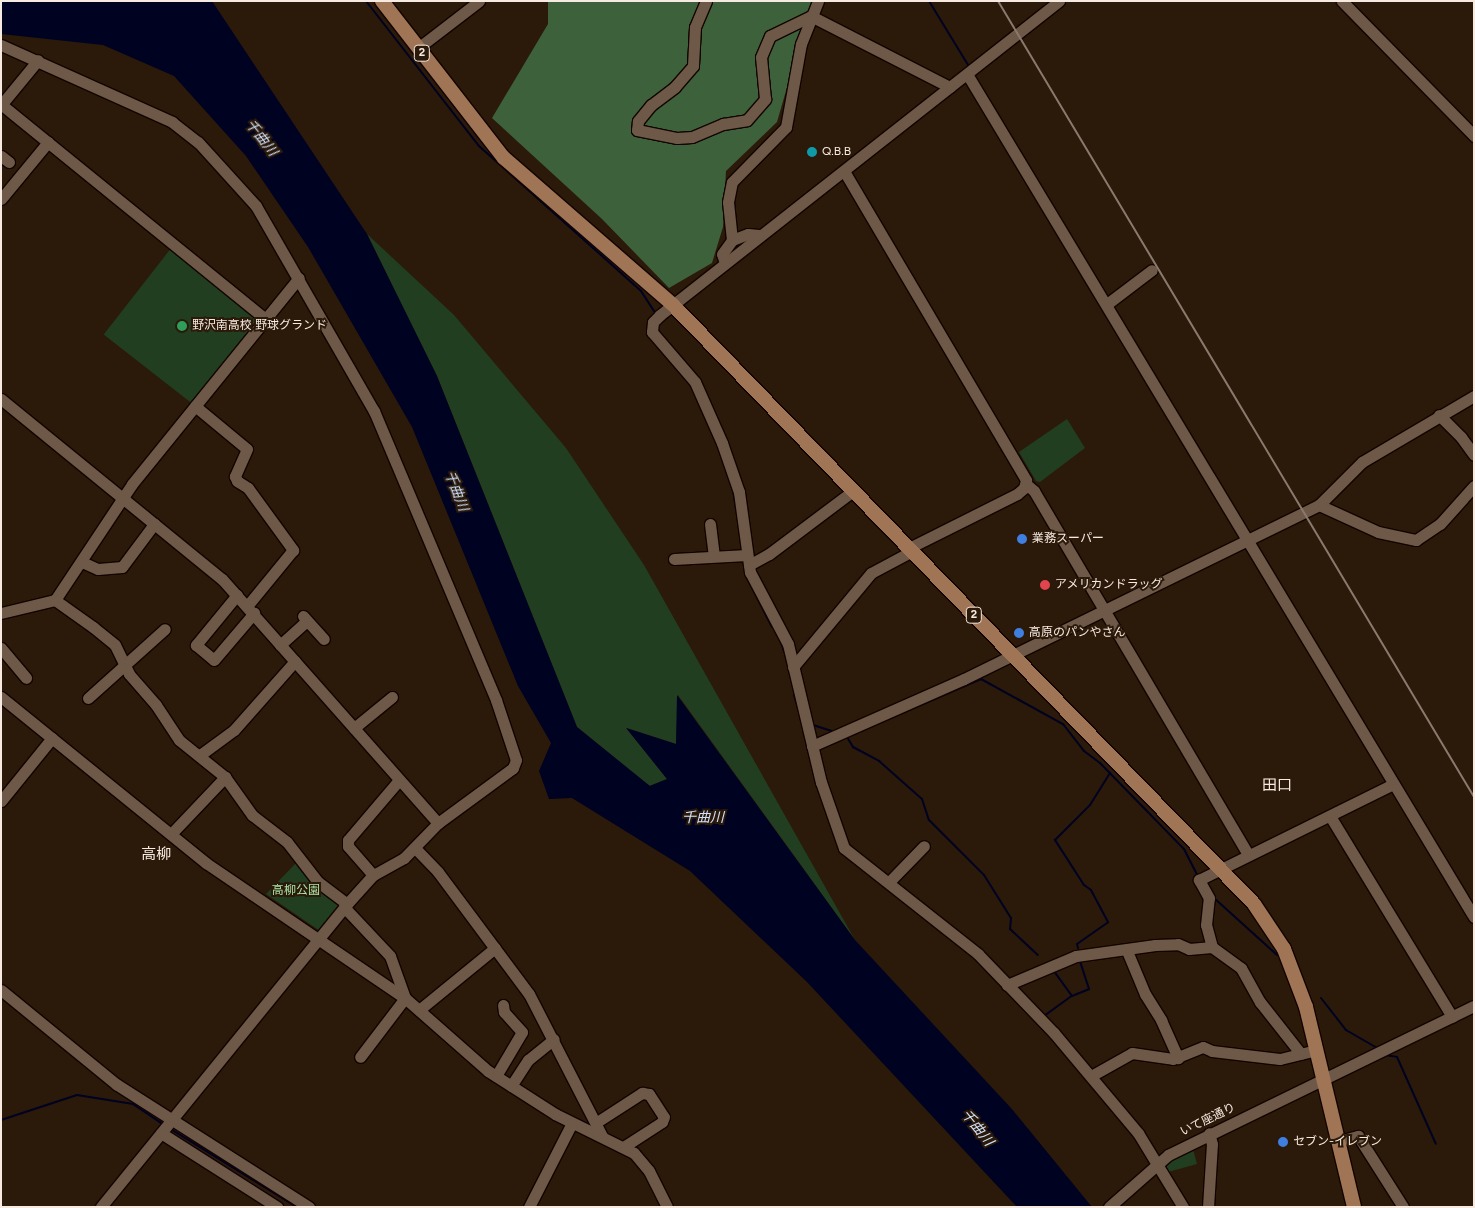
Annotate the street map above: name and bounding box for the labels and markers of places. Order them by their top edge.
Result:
place label: Q.B.B [822,145,851,159]
marker: Q.B.B [806,146,818,158]
place label: 野沢南高校 野球グランド [192,319,327,333]
marker: 野沢南高校 野球グランド [176,320,188,332]
place label: 業務スーパー [1032,532,1104,546]
marker: 業務スーパー [1016,533,1028,545]
place label: アメリカンドラッグ [1055,578,1163,592]
marker: アメリカンドラッグ [1039,579,1051,591]
place label: 高原のパンやさん [1029,626,1125,640]
marker: 高原のパンやさん [1013,627,1025,639]
place label: セブン-イレブン [1293,1135,1382,1149]
marker: セブン-イレブン [1277,1136,1289,1148]

